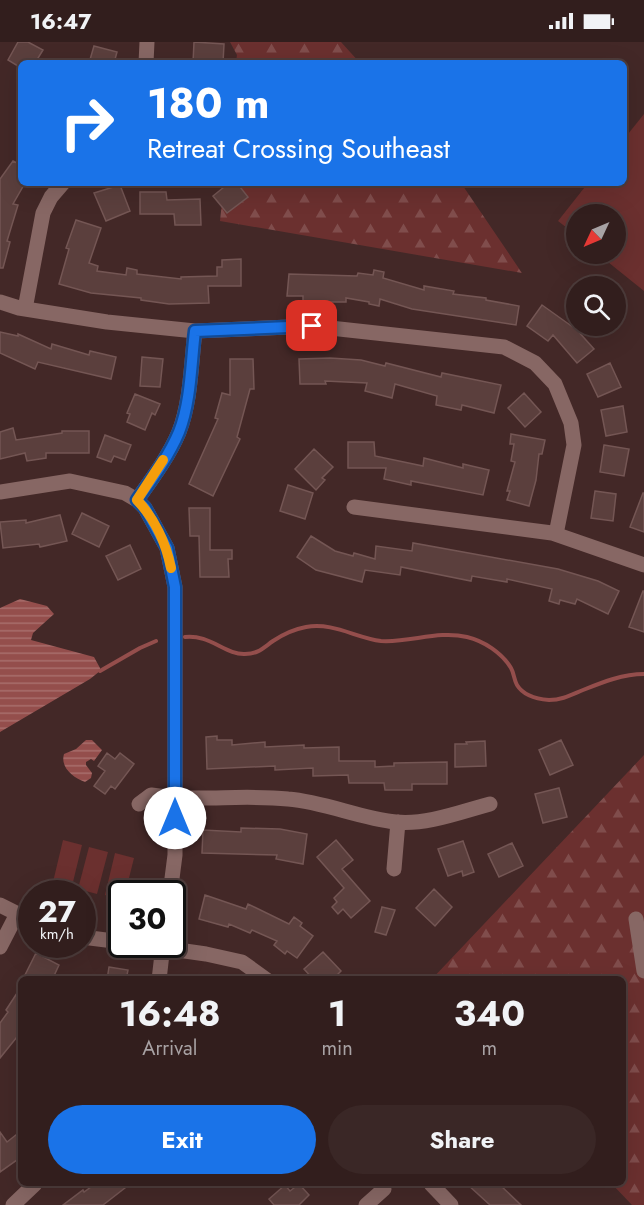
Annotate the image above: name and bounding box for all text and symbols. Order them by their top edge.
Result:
text: 16:47 [30,5,92,37]
text: 180 m [147,73,270,134]
icon: right [48,84,126,162]
text: Retreat Crossing Southeast [147,129,450,168]
north arrow [566,204,626,264]
map controls [566,204,626,336]
button: search [566,276,626,336]
pin [286,300,337,351]
icon: arrive [295,309,328,342]
position arrow [143,786,207,850]
speed limit sign: 30 [108,880,186,958]
text: 27 [38,890,76,933]
text: km/h [40,923,74,945]
text: 16:48 [119,987,221,1039]
text: 1 [328,987,346,1039]
text: 340 [454,987,525,1039]
text: Arrival [142,1034,197,1063]
text: min [322,1034,353,1063]
text: m [482,1034,497,1063]
button: Exit [48,1105,316,1174]
button: Share [328,1105,596,1174]

